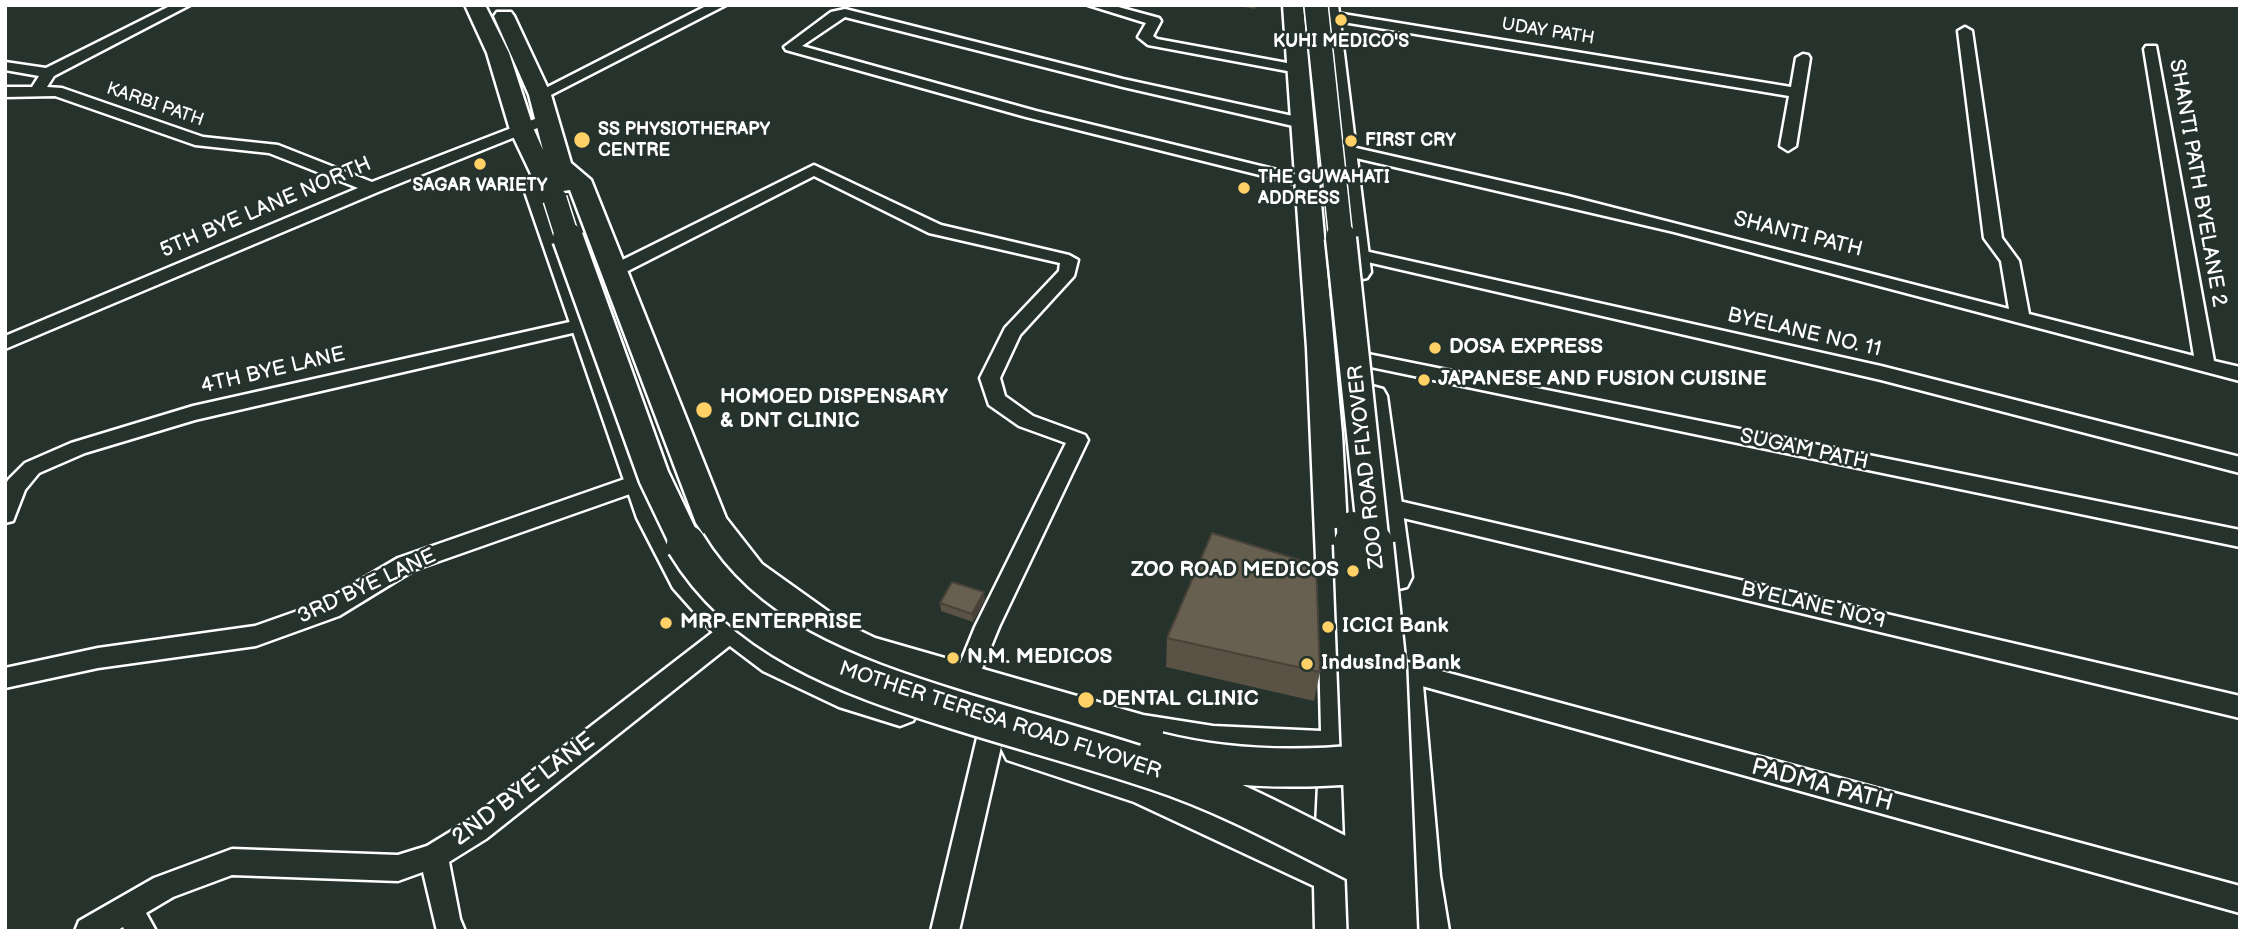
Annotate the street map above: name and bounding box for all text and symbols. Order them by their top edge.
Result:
marker: KUHI MEDICO'S [1333,12,1349,28]
street label: UDAY PATH [1500,14,1596,50]
place label: KUHI MEDICO'S [1273,31,1409,53]
street label: SHANTI PATH BYELANE 2 [2163,57,2231,309]
street label: KARBI PATH [104,78,206,132]
place label: SS PHYSIOTHERAPY CENTRE [598,119,770,162]
marker: SS PHYSIOTHERAPY CENTRE [572,130,592,150]
place label: FIRST CRY [1365,130,1456,152]
marker: FIRST CRY [1343,133,1359,149]
street label: 5TH BYE LANE NORTH [157,152,375,264]
marker: SAGAR VARIETY [472,156,488,172]
place label: THE GUWAHATI ADDRESS [1258,167,1390,210]
place label: SAGAR VARIETY [413,175,547,197]
marker: THE GUWAHATI ADDRESS [1236,180,1252,196]
street label: SHANTI PATH [1731,207,1865,263]
street label: BYELANE NO. 11 [1725,303,1883,363]
place label: DOSA EXPRESS [1449,335,1603,361]
marker: DOSA EXPRESS [1427,340,1443,356]
street label: 4TH BYE LANE [198,342,348,400]
street label: ZOO ROAD FLYOVER [1344,364,1390,570]
place label: JAPANESE AND FUSION CUISINE [1438,367,1767,393]
marker: JAPANESE AND FUSION CUISINE [1416,372,1432,388]
place label: HOMOED DISPENSARY & DNT CLINIC [720,385,948,435]
marker: HOMOED DISPENSARY & DNT CLINIC [694,400,714,420]
street label: SUGAM PATH [1738,424,1870,476]
street label: 3RD BYE LANE [294,544,440,630]
place label: ZOO ROAD MEDICOS [1131,558,1339,584]
marker: ZOO ROAD MEDICOS [1345,563,1361,579]
street label: BYELANE NO.9 [1738,577,1888,635]
place label: MRP ENTERPRISE [680,610,862,636]
place label: ICICI Bank [1342,614,1449,640]
marker: MRP ENTERPRISE [658,615,674,631]
marker: ICICI Bank [1320,619,1336,635]
place label: N.M. MEDICOS [967,645,1112,671]
marker: N.M. MEDICOS [945,650,961,666]
place label: IndusInd Bank [1321,651,1461,677]
marker: IndusInd Bank [1299,656,1315,672]
street label: MOTHER TERESA ROAD FLYOVER [836,657,1164,785]
place label: DENTAL CLINIC [1102,687,1259,713]
marker: DENTAL CLINIC [1076,690,1096,710]
street label: 2ND BYE LANE [447,727,601,853]
street label: PADMA PATH [1748,753,1896,819]

